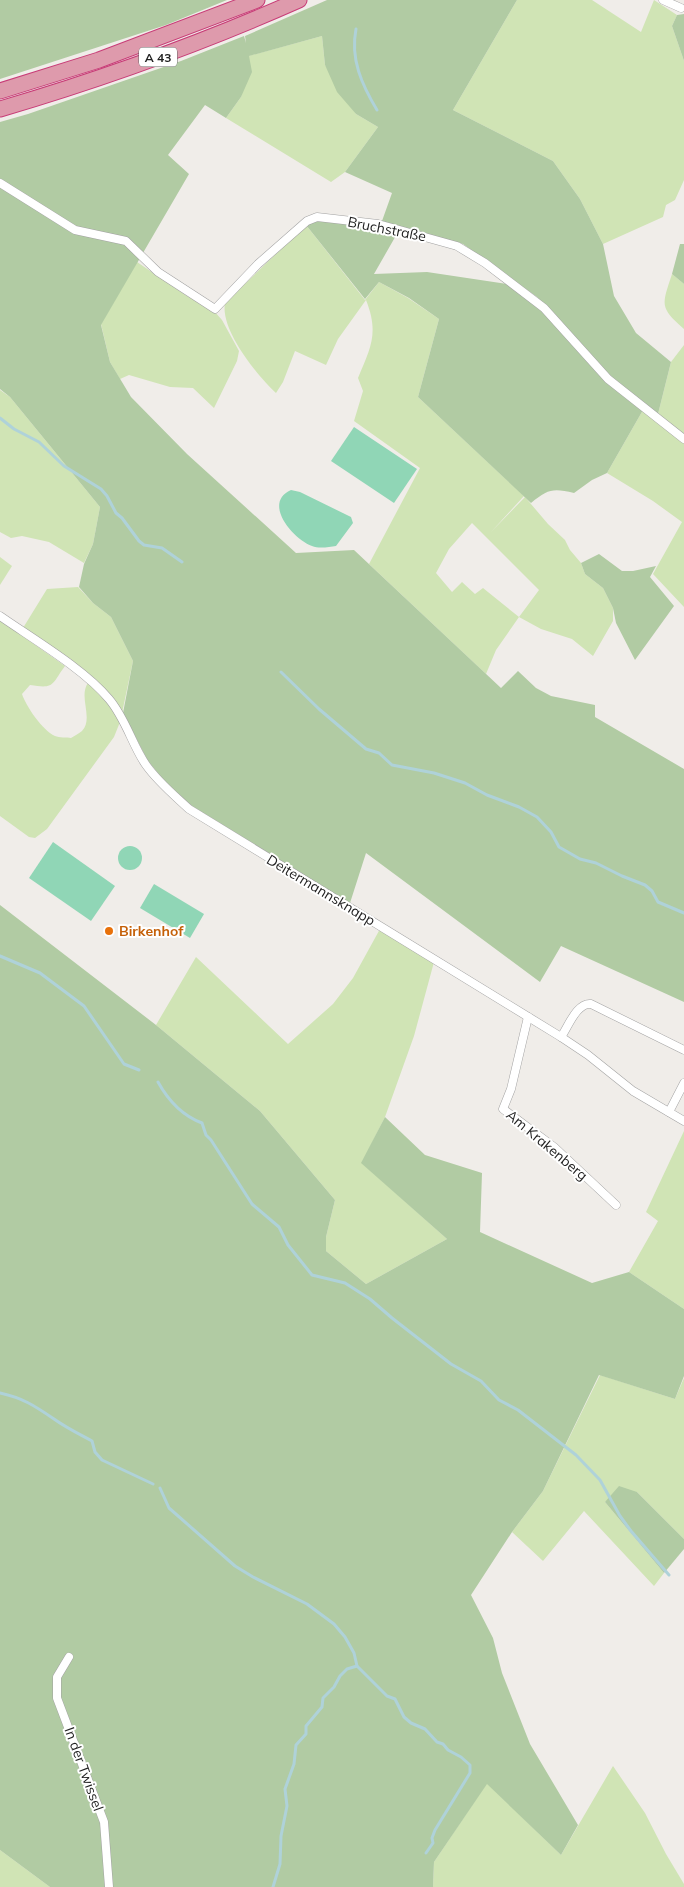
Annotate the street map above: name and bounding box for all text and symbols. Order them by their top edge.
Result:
road number: A 43 [139,48,177,66]
street label: Bruchstraße [346,213,428,245]
street label: Deitermannsknapp [263,850,379,930]
place label: Birkenhof [119,922,184,940]
marker: Birkenhof [103,925,115,937]
street label: Am Krakenberg [503,1106,591,1184]
street label: In der Twissel [60,1725,108,1813]

